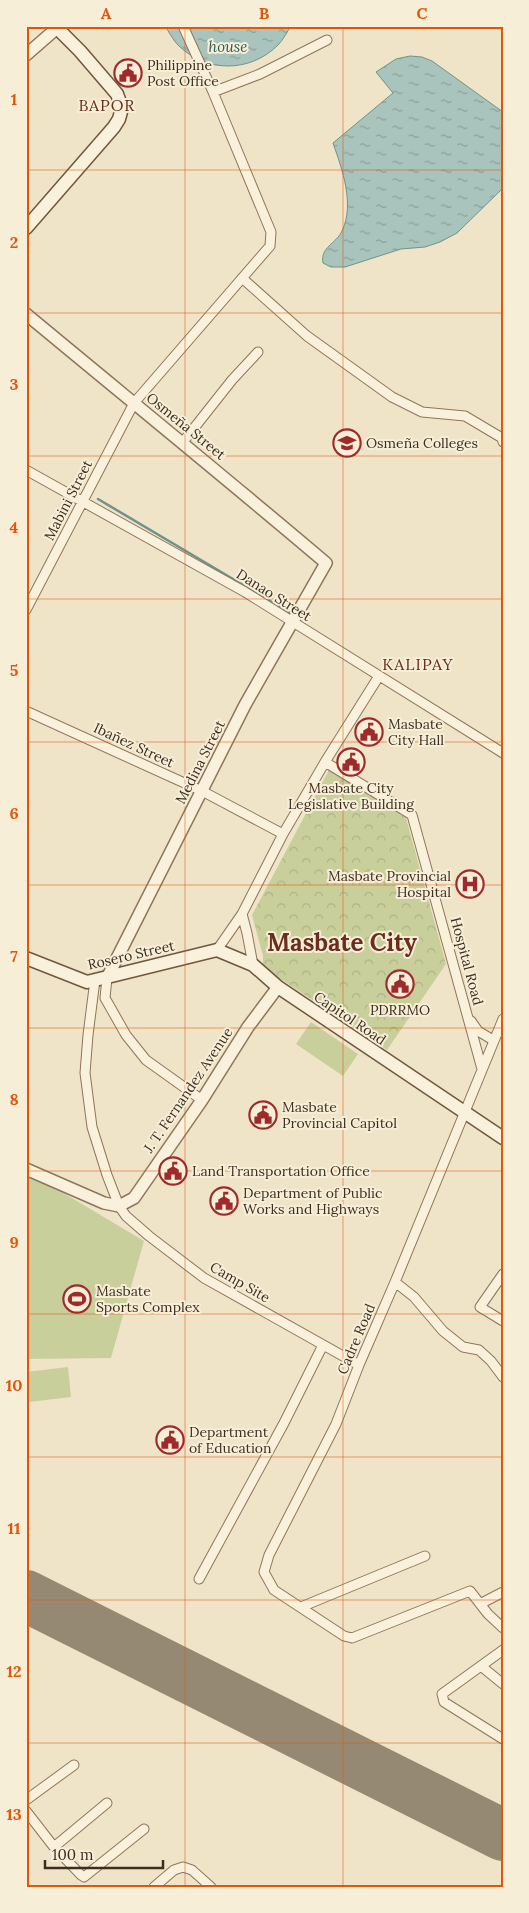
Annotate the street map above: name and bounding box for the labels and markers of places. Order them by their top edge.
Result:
place label: Philippine Post Office [147,56,219,90]
public building icon: Philippine Post Office [113,58,143,88]
school or university icon: Osmeña Colleges [332,428,362,458]
place label: Osmeña Colleges [366,434,478,452]
place label: Masbate City Hall [388,715,444,749]
public building icon: Masbate City Hall [354,717,384,747]
public building icon: Masbate City Legislative Building [336,747,366,777]
place label: Masbate City Legislative Building [288,779,414,813]
place label: Masbate Provincial Hospital [328,867,451,901]
hospital icon: Masbate Provincial Hospital [455,869,485,899]
public building icon: PDRRMO [385,969,415,999]
place label: PDRRMO [370,1001,430,1019]
place label: Masbate Provincial Capitol [282,1098,397,1132]
public building icon: Masbate Provincial Capitol [248,1100,278,1130]
public building icon: Land Transportation Office [158,1156,188,1186]
place label: Land Transportation Office [192,1162,370,1180]
place label: Department of Public Works and Highways [243,1184,382,1218]
public building icon: Department of Public Works and Highways [209,1186,239,1216]
place label: Masbate Sports Complex [96,1282,200,1316]
sports icon: Masbate Sports Complex [62,1284,92,1314]
place label: Department of Education [189,1423,272,1457]
public building icon: Department of Education [155,1425,185,1455]

